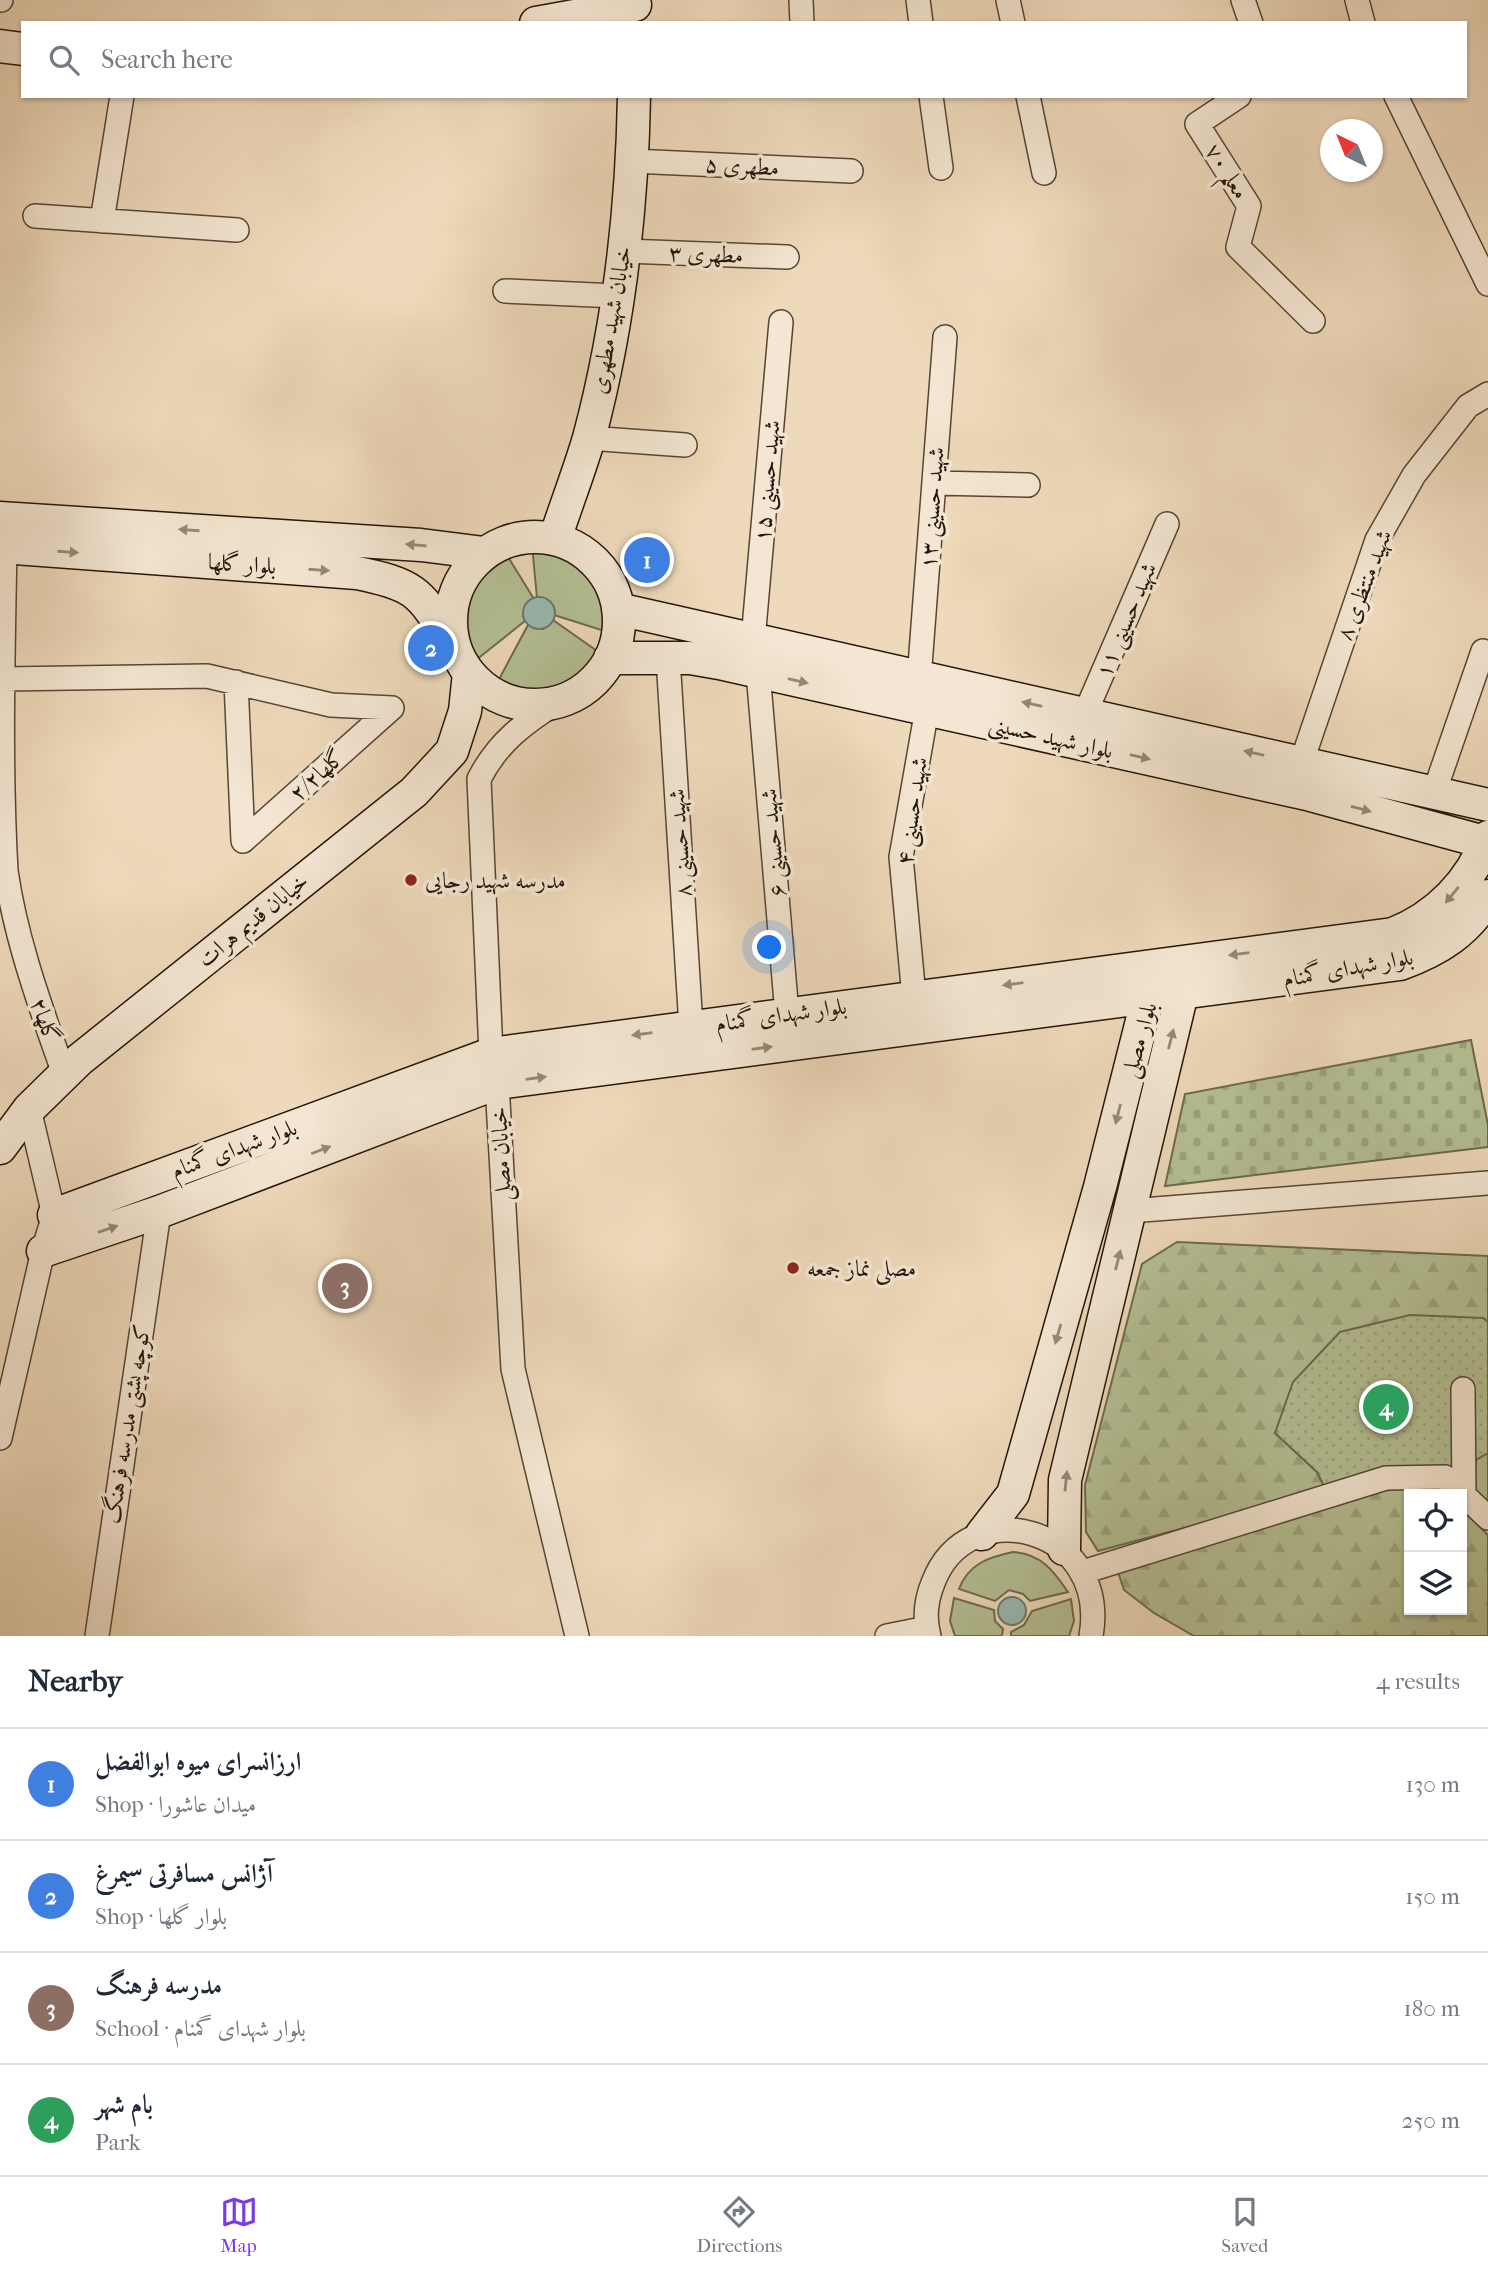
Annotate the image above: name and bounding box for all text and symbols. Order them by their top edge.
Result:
search box [21,21,1467,98]
icon: search [45,41,83,79]
text: Search here [101,44,233,75]
north arrow [1320,119,1383,182]
street label: معلم ۷۰ [1192,138,1254,209]
street label: مطهری ۵ [704,151,780,182]
street label: مطهری ۳ [668,239,744,270]
street label: خیابان شهید مطهری [585,244,638,396]
street label: شهید حسینی ۱۵ [748,419,788,543]
street label: شهید حسینی ۱۳ [914,446,952,570]
one-way arrow [178,524,200,535]
street label: شهید منتظری ۸ [1331,526,1398,645]
pin: 1 [624,534,670,586]
one-way arrow [405,539,427,550]
one-way arrow [57,547,79,558]
street label: بلوار گلها [207,547,277,581]
street label: شهید حسینی ۱۱ [1090,558,1164,682]
one-way arrow [309,565,331,576]
pin: 2 [408,622,454,674]
one-way arrow [787,676,809,687]
one-way arrow [1021,698,1043,709]
street label: بلوار شهید حسینی [986,710,1116,766]
street label: گلها۲/۲ [283,743,350,807]
one-way arrow [1243,748,1265,759]
one-way arrow [1129,752,1151,763]
street label: شهید حسینی ۴ [891,755,935,867]
street label: شهید حسینی ۶ [755,787,793,898]
street label: شهید حسینی ۸ [663,788,699,898]
one-way arrow [1351,804,1373,815]
street label: خیابان قدیم هرات [192,867,318,977]
place label: مدرسه شهید رجایی [425,867,566,895]
marker: مدرسه شهید رجایی [403,872,419,888]
one-way arrow [1444,885,1459,903]
your location [752,930,786,964]
street label: بلوار شهدای گمنام [1280,942,1416,999]
one-way arrow [1228,949,1250,960]
one-way arrow [1002,979,1024,990]
street label: بلوار شهدای گمنام [714,991,849,1044]
street label: گلها۲ [25,994,66,1046]
street label: بلوار مصلی [1115,999,1167,1082]
one-way arrow [631,1028,653,1039]
one-way arrow [1166,1028,1177,1050]
one-way arrow [751,1042,773,1053]
one-way arrow [525,1072,547,1083]
one-way arrow [1112,1103,1123,1125]
street label: خیابان مصلی [485,1106,521,1202]
street label: بلوار شهدای گمنام [167,1113,303,1190]
one-way arrow [311,1144,332,1155]
one-way arrow [98,1223,119,1234]
one-way arrow [1113,1249,1124,1271]
place label: مصلی نماز جمعه [807,1255,916,1286]
pin: 3 [322,1260,368,1312]
marker: مصلی نماز جمعه [785,1260,801,1276]
street label: کوچه پشتی مدرسه فرهنگ [97,1322,158,1526]
one-way arrow [1053,1324,1063,1345]
pin: 4 [1363,1381,1409,1433]
one-way arrow [1061,1470,1072,1492]
map controls [1404,1489,1467,1615]
button: locate [1404,1489,1467,1552]
button: layers [1404,1552,1467,1615]
text: Nearby [28,1664,123,1699]
text: 4 results [1376,1668,1460,1695]
text: ارزانسرای میوه ابوالفضل [95,1746,301,1777]
text: 1 [47,1771,55,1798]
text: 130 m [1406,1771,1460,1798]
text: Shop · میدان عاشورا [95,1791,256,1818]
text: آژانس مسافرتی سیمرغ [95,1858,273,1889]
text: 2 [45,1883,57,1910]
text: 150 m [1405,1883,1460,1910]
text: Shop · بلوار گلها [95,1903,227,1930]
text: مدرسه فرهنگ [95,1970,222,2001]
text: 3 [46,1995,56,2022]
text: 180 m [1403,1995,1460,2022]
text: School · بلوار شهدای گمنام [95,2015,306,2042]
text: بام شهر [95,2089,153,2120]
text: 4 [44,2107,58,2134]
text: 250 m [1402,2107,1460,2134]
text: Park [95,2129,141,2156]
tab: Map [220,2193,258,2257]
tab: Directions [697,2193,782,2257]
tab: Saved [1221,2193,1268,2257]

